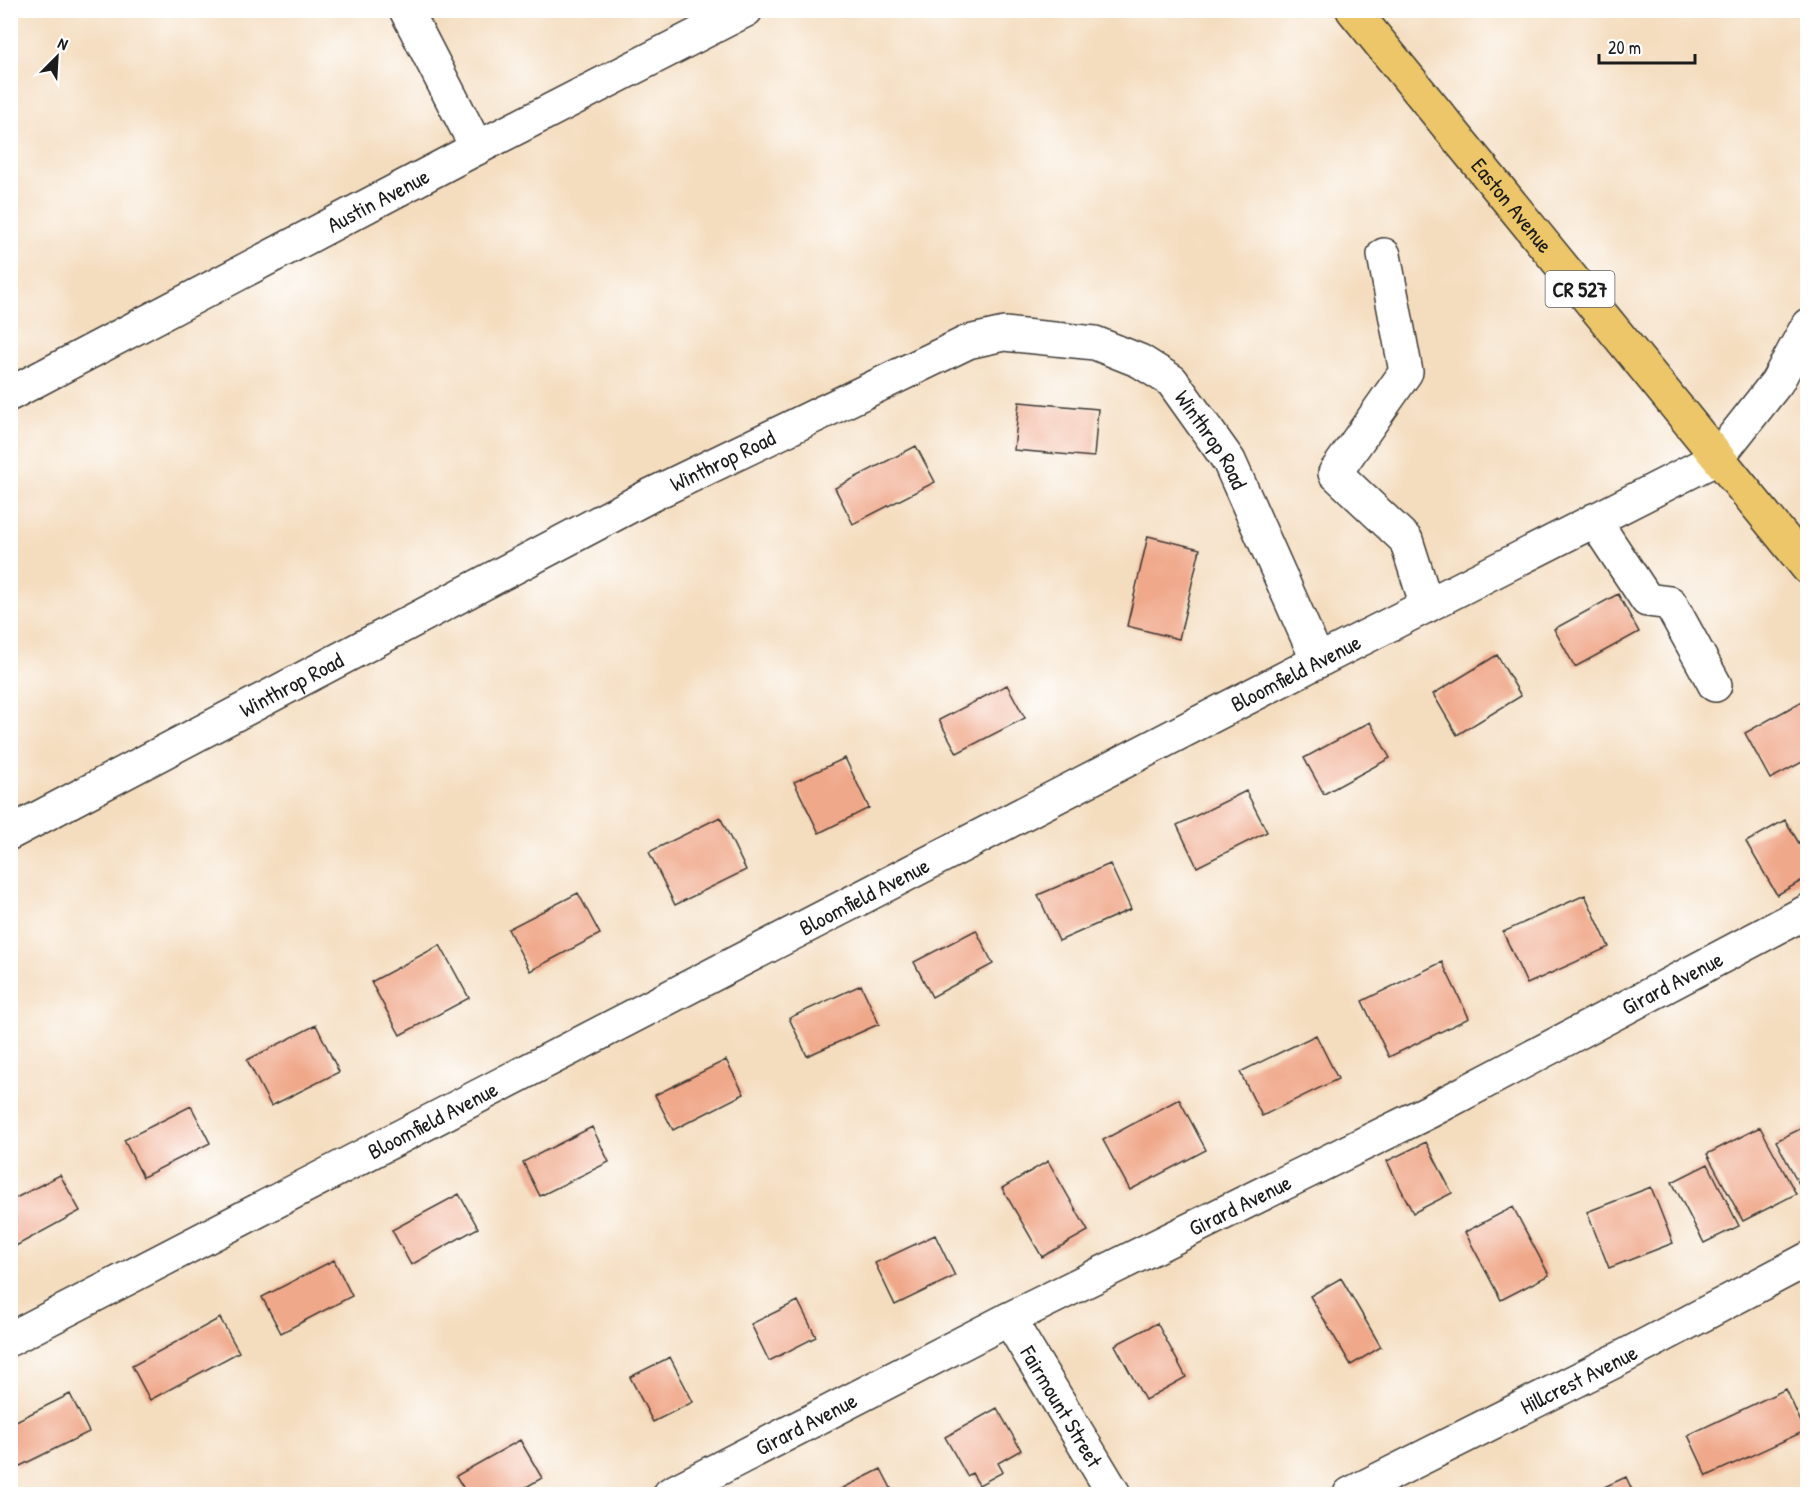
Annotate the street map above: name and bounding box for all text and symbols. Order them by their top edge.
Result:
north arrow [27,27,87,87]
scale bar [1599,27,1695,65]
text: N [55,32,72,55]
text: 20 m [1608,35,1641,60]
street label: Easton Avenue [1465,152,1560,259]
street label: Austin Avenue [322,161,435,239]
road number: CR 527 [1546,271,1614,307]
street label: Winthrop Road [1168,384,1255,494]
street label: Winthrop Road [665,422,780,499]
street label: Bloomfield Avenue [1225,627,1366,719]
street label: Winthrop Road [234,645,349,724]
street label: Bloomfield Avenue [794,850,935,942]
street label: Girard Avenue [1616,944,1728,1022]
street label: Bloomfield Avenue [362,1074,503,1166]
street label: Girard Avenue [1184,1167,1296,1243]
street label: Hillcrest Avenue [1515,1337,1643,1421]
street label: Fairmount Street [1013,1339,1110,1473]
street label: Girard Avenue [750,1385,862,1463]

